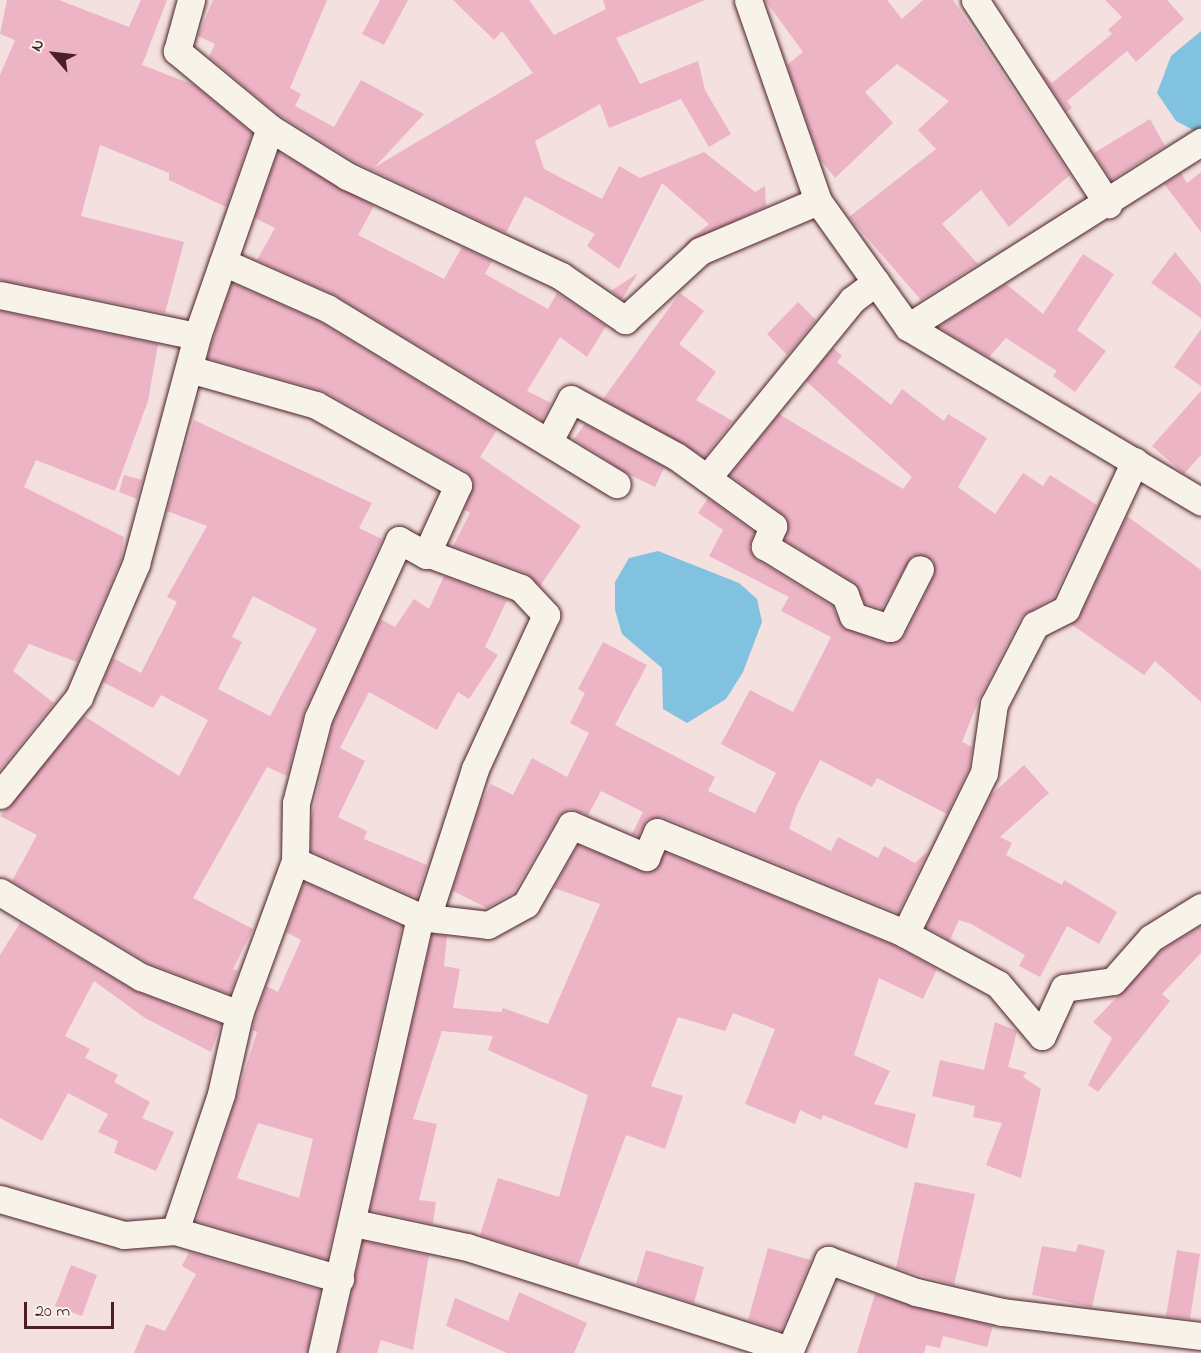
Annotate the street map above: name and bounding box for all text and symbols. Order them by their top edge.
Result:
north arrow [24,24,84,84]
text: N [25,35,51,56]
scale bar [27,1290,117,1328]
text: 20 m [35,1299,70,1325]

